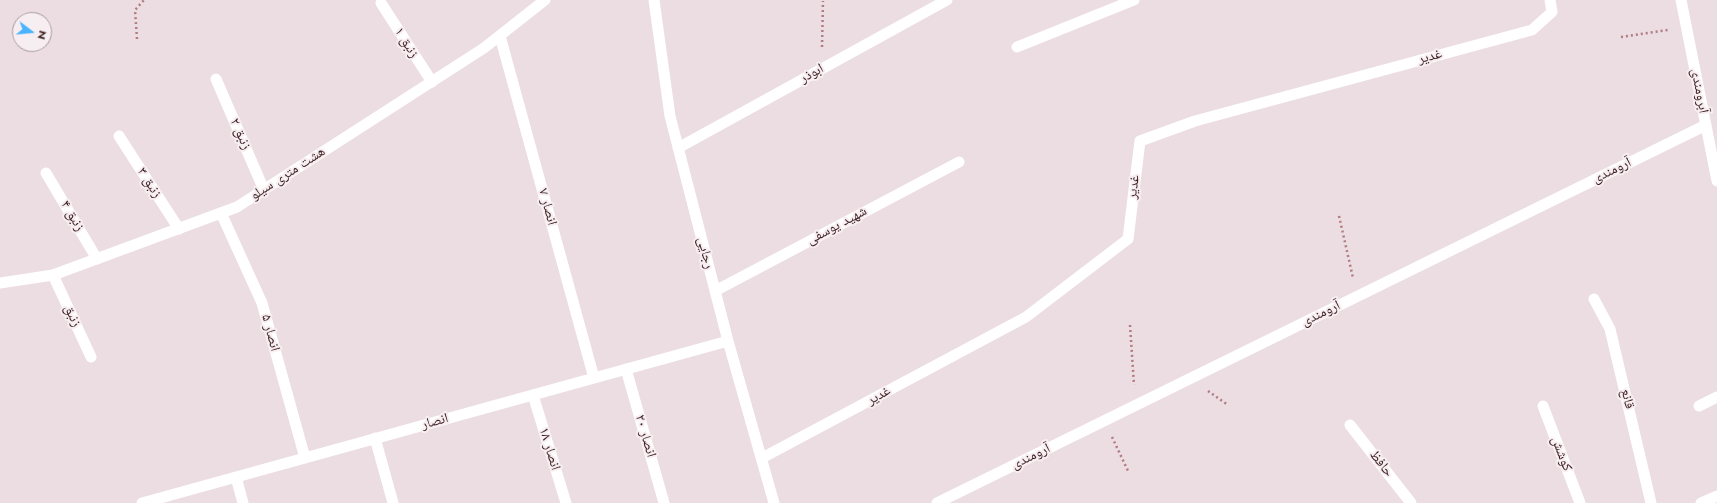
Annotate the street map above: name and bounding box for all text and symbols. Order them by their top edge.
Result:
north arrow [12,12,52,52]
street label: زنبق ۱ [390,25,422,61]
text: N [34,29,51,41]
street label: غدیر [1416,46,1444,68]
street label: ابوذر [797,61,827,87]
street label: آبرومندی [1686,67,1712,115]
street label: زنبق ۲ [226,116,254,152]
street label: هشت متری سیلو [247,143,329,205]
street label: آرومندی [1590,154,1634,188]
street label: زنبق ۳ [133,165,165,201]
street label: غدیر [1124,174,1144,200]
street label: انصار ۷ [534,187,560,227]
street label: زنبق ۴ [56,198,88,234]
street label: شهید یوسفی [804,203,870,249]
street label: رجایی [693,235,717,271]
street label: آرومندی [1299,297,1343,331]
street label: زنبق [60,302,84,330]
street label: انصار ۵ [257,313,283,353]
street label: غدیر [864,383,894,409]
street label: قانع [1617,387,1637,411]
street label: انصار [420,410,450,434]
street label: انصار ۲۰ [631,413,659,459]
street label: انصار ۱۸ [535,426,563,472]
street label: کوشش [1547,434,1575,474]
street label: آرومندی [1009,440,1053,474]
street label: حافظ [1365,447,1397,481]

